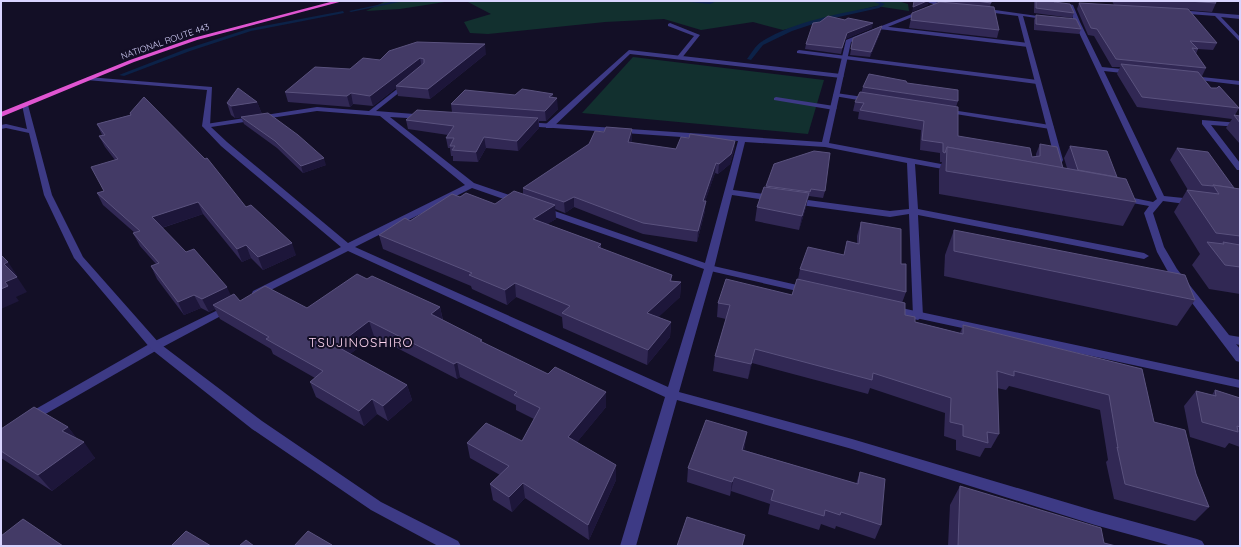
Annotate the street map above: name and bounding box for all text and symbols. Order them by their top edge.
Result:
street label: NATIONAL ROUTE 443 [119,21,211,61]
district label: TSUJINOSHIRO [309,334,413,350]

